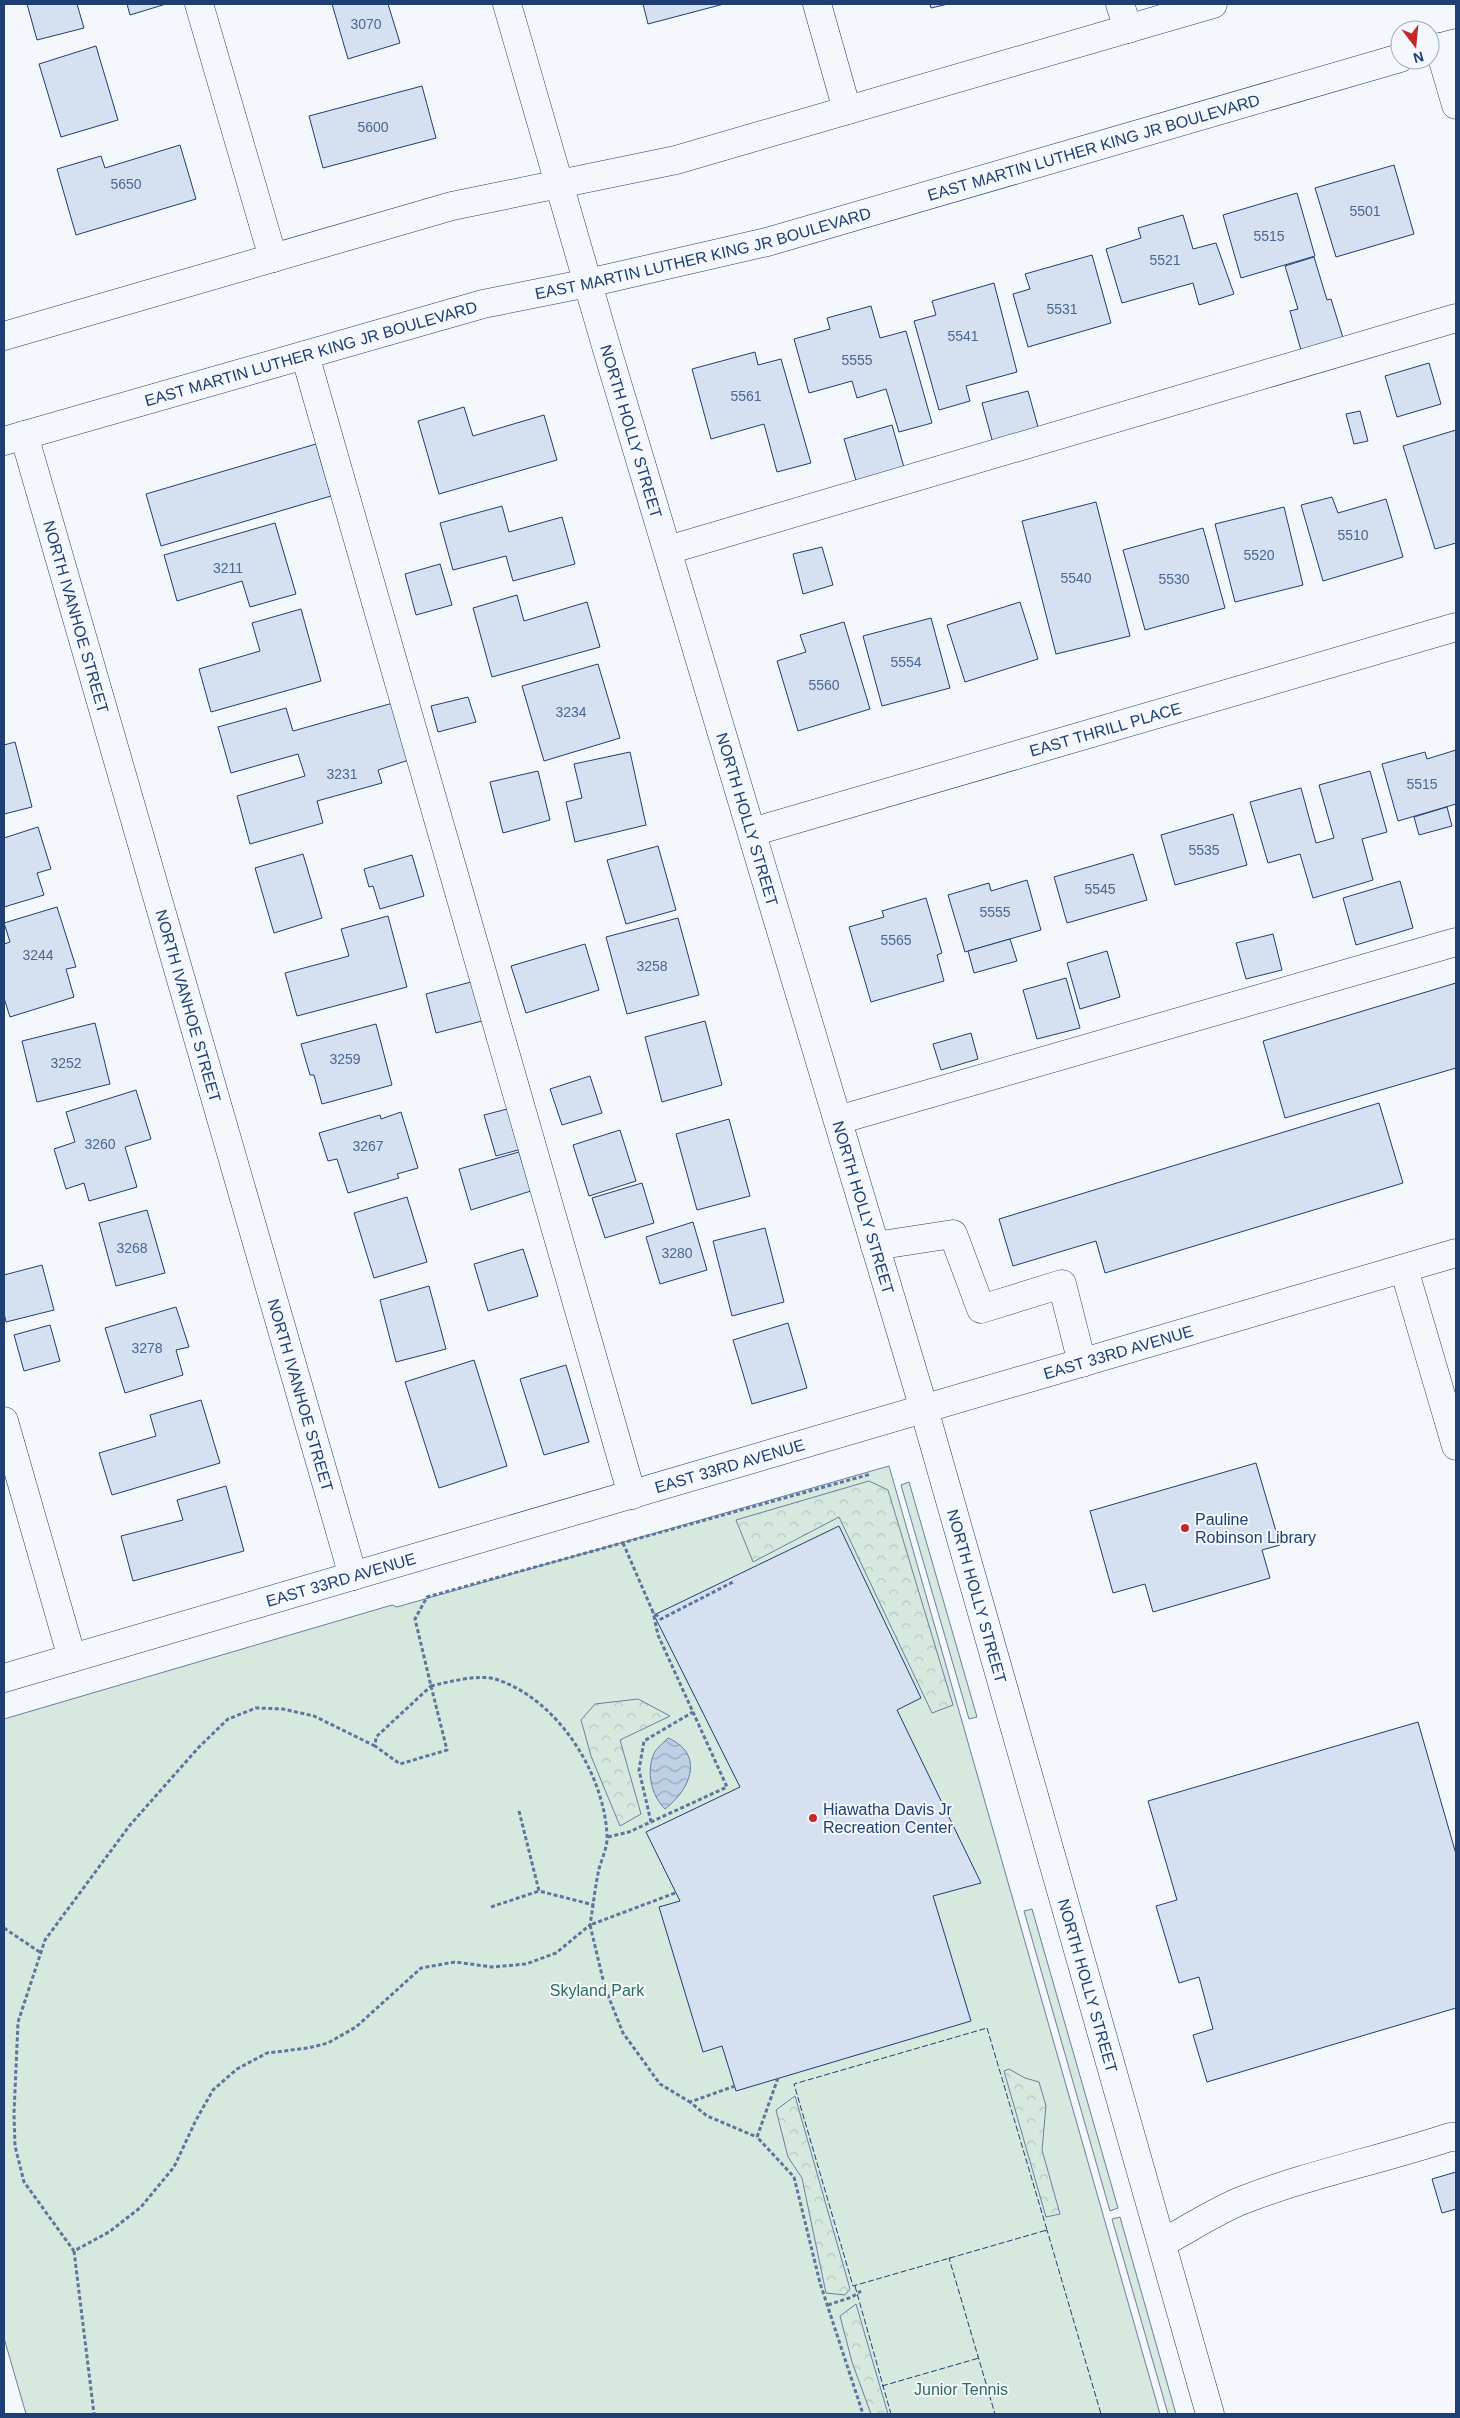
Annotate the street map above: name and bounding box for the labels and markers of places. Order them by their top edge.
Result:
place label: Pauline Robinson Library [1195,1511,1316,1546]
marker: Pauline Robinson Library [1179,1522,1191,1534]
place label: Hiawatha Davis Jr Recreation Center [823,1801,954,1836]
marker: Hiawatha Davis Jr Recreation Center [807,1812,819,1824]

